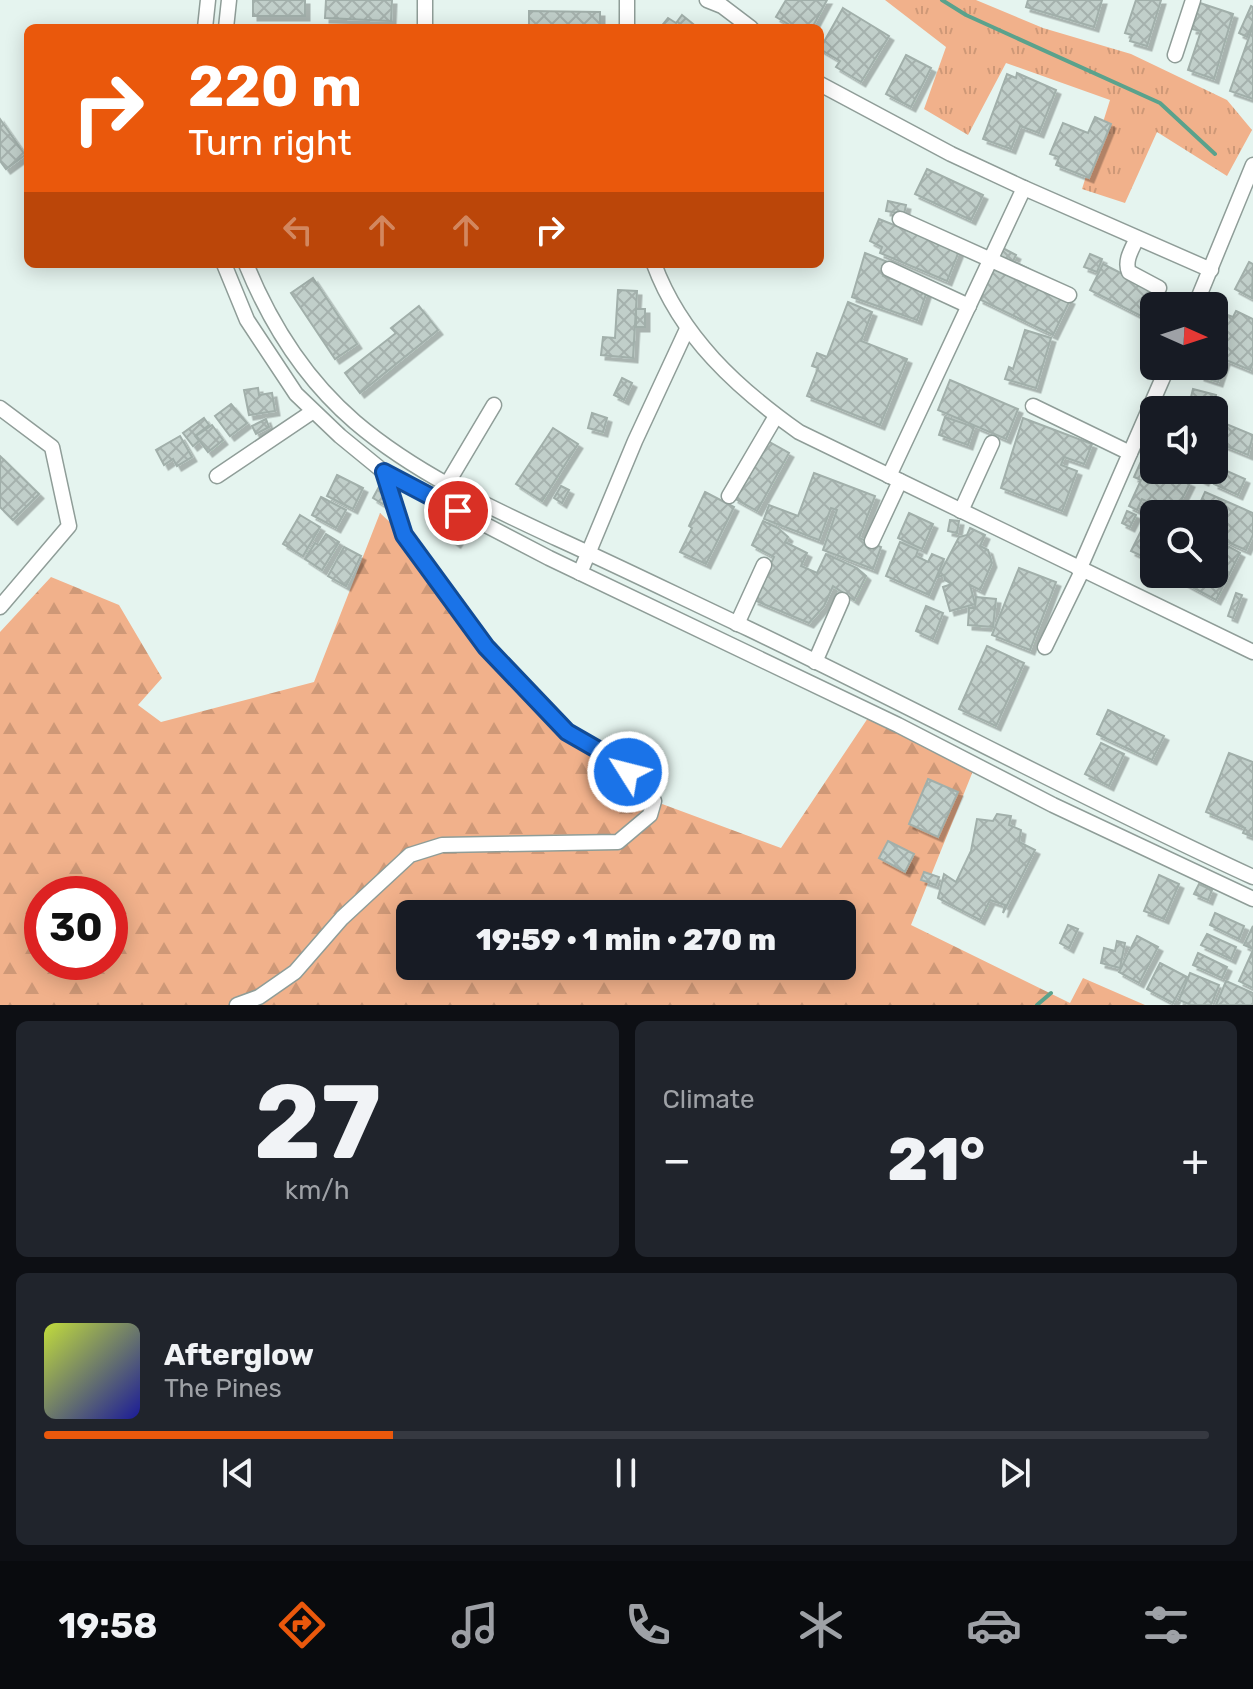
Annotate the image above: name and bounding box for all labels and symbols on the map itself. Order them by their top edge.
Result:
north arrow [1140,292,1228,380]
pin [424,477,492,545]
position arrow [586,730,670,814]
speed limit sign: 30 [24,876,128,980]

